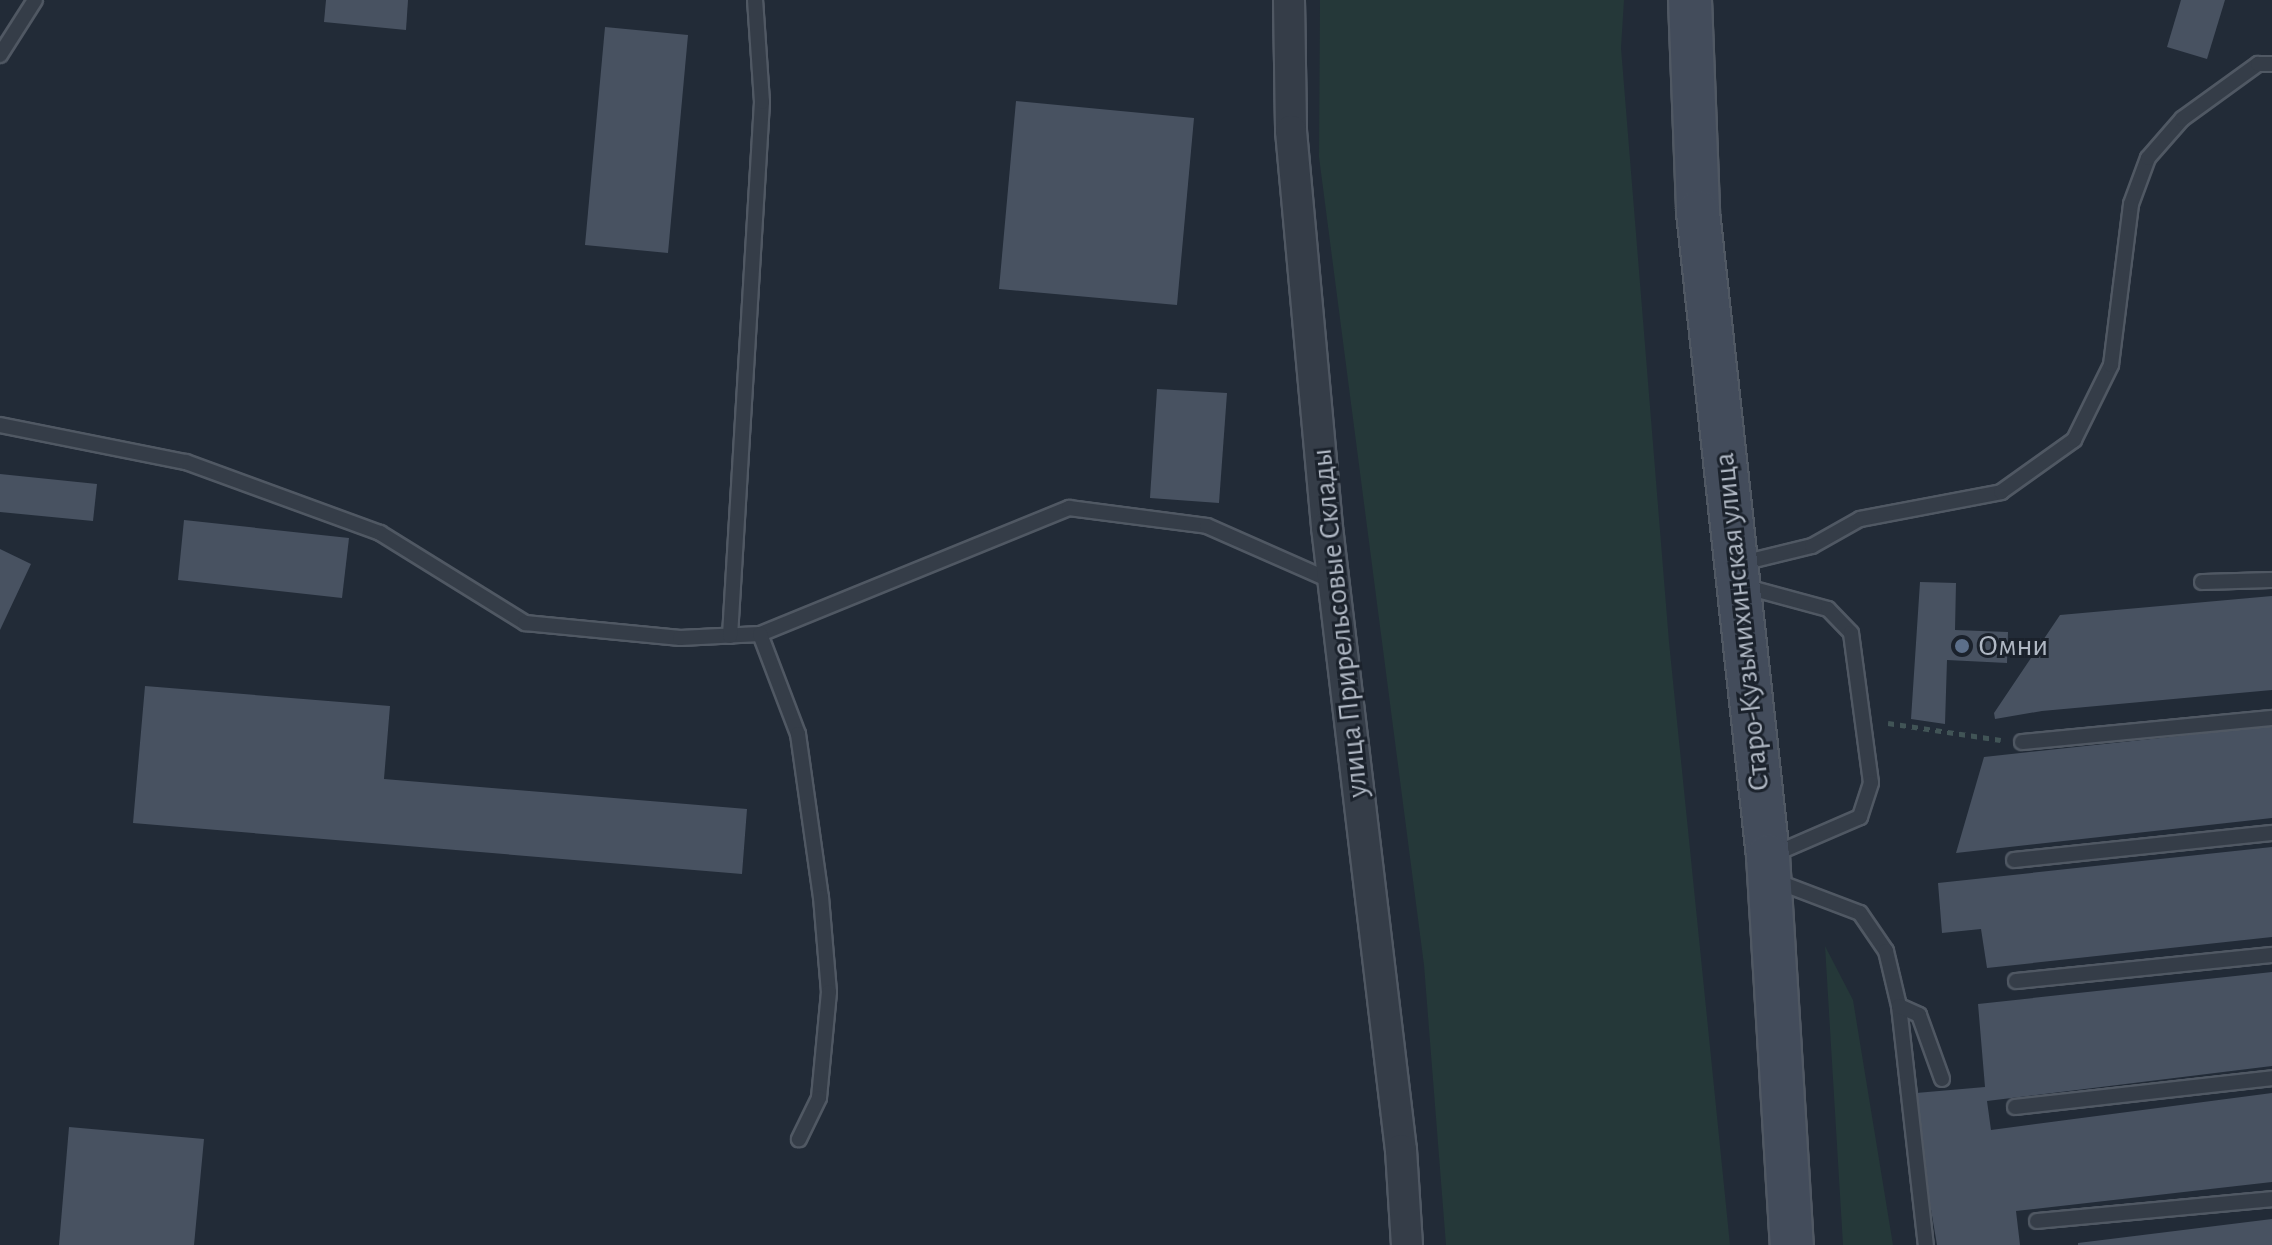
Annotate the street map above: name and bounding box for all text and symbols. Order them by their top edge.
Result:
street label: улица Прирельсовые Склады [1304,447,1376,799]
street label: Старо-Кузьмихинская улица [1706,451,1778,793]
place label: Омни [1978,628,2048,664]
marker: Омни [1953,637,1971,655]

